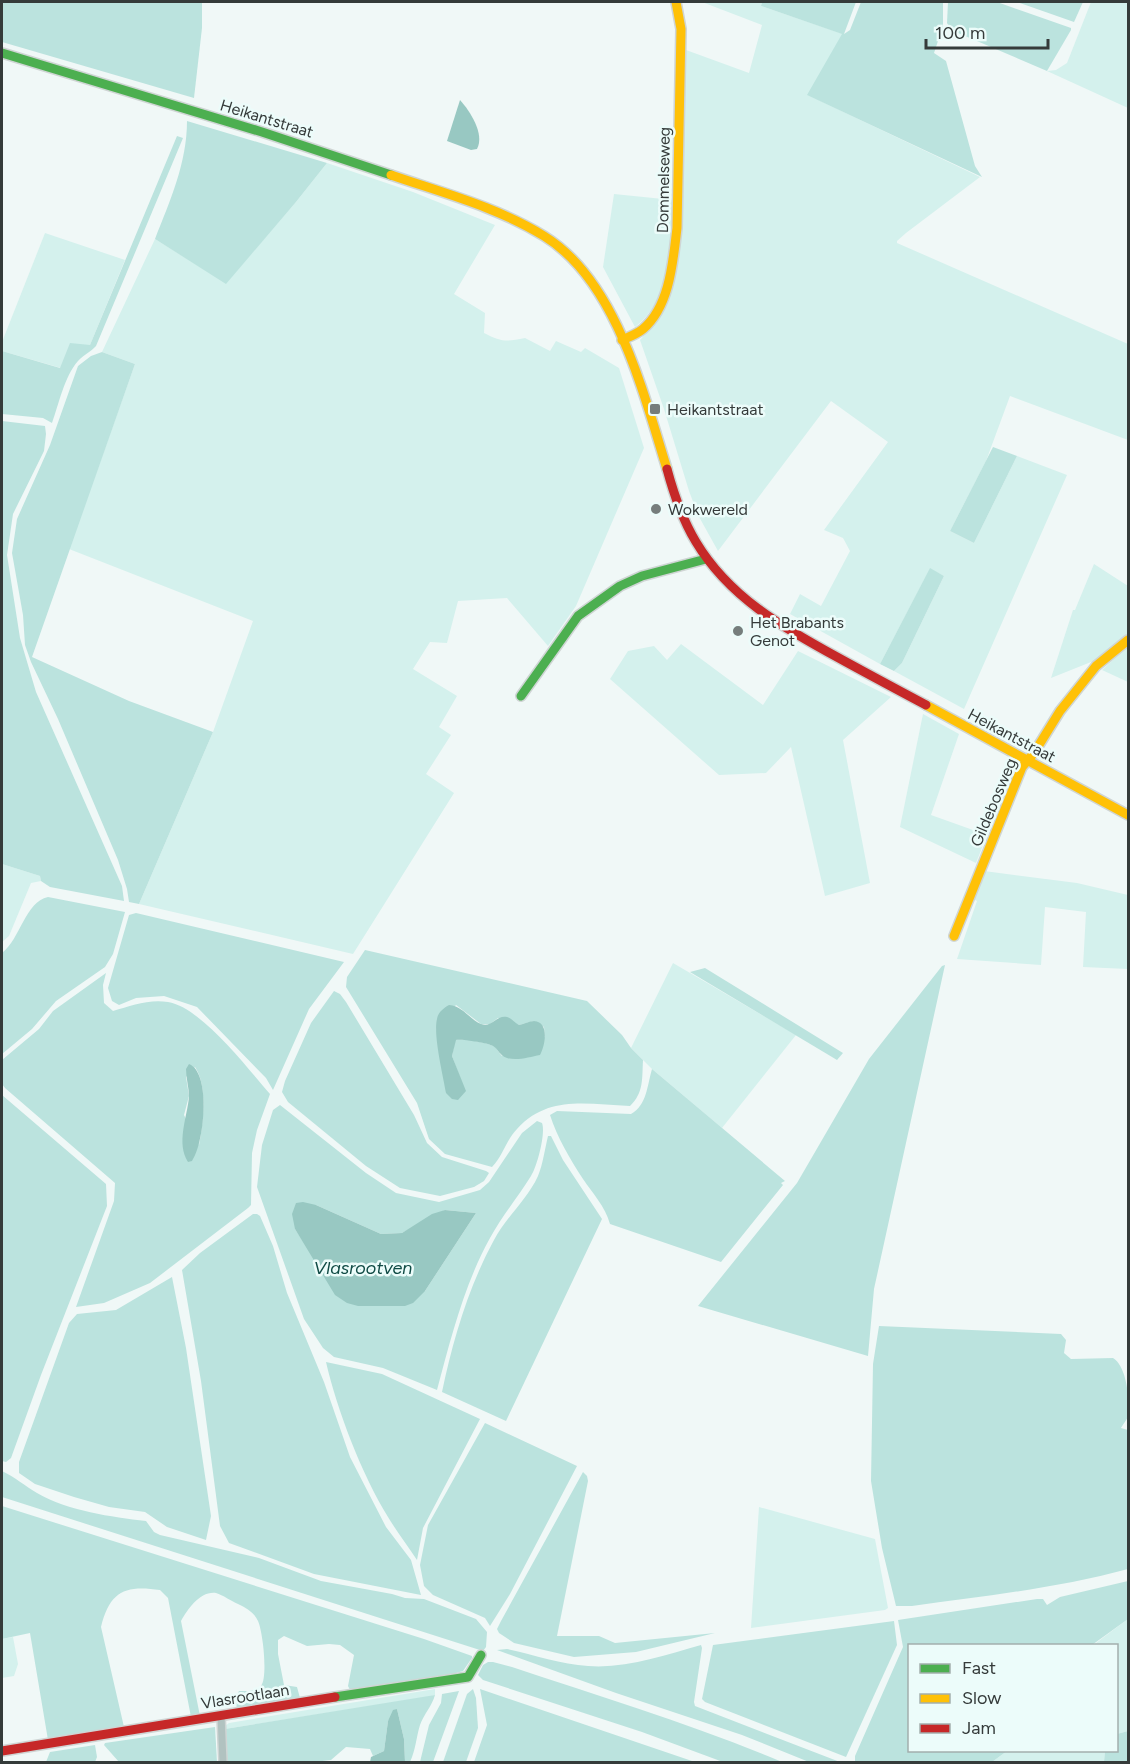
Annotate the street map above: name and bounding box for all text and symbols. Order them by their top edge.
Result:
scale bar [926,12,1048,50]
text: 100 m [935,22,985,44]
street label: Heikantstraat [218,95,316,142]
street label: Dommelseweg [653,127,674,233]
place label: Heikantstraat [667,400,763,419]
marker: Heikantstraat [648,402,662,416]
place label: Wokwereld [668,500,748,519]
marker: Wokwereld [649,502,663,516]
place label: Het Brabants Genot [750,613,844,650]
marker: Het Brabants Genot [731,624,745,638]
street label: Heikantstraat [965,704,1059,766]
street label: Gildebosweg [966,755,1021,849]
water label: Vlasrootven [314,1257,412,1279]
legend [908,1644,1118,1752]
text: Fast [962,1657,996,1679]
street label: Vlasrootlaan [200,1680,291,1713]
text: Slow [962,1687,1001,1709]
text: Jam [962,1717,996,1739]

